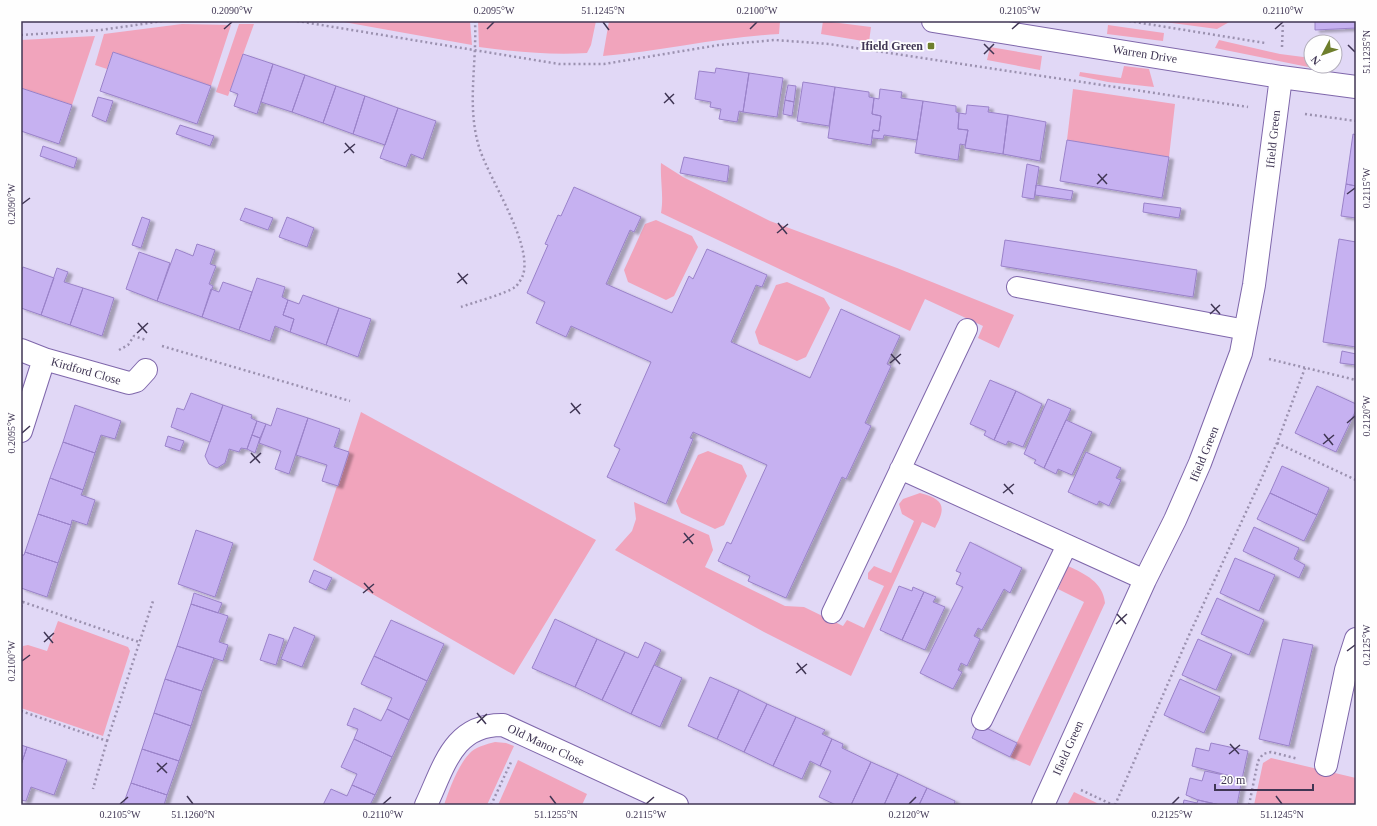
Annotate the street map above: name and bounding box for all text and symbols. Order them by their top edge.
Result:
text: 0.2090°W [212,5,253,16]
text: 0.2095°W [474,5,515,16]
text: 51.1245°N [581,5,625,16]
text: 0.2100°W [737,5,778,16]
text: 0.2105°W [1000,5,1041,16]
text: 0.2110°W [1263,5,1304,16]
text: 51.1235°N [1361,30,1372,74]
north arrow [1303,34,1343,74]
place label: Ifield Green [861,39,923,53]
marker: Ifield Green [926,41,936,51]
street label: Warren Drive [1112,42,1178,66]
text: N [1308,54,1323,67]
street label: Ifield Green [1263,109,1283,169]
text: 0.2115°W [1361,167,1372,208]
text: 0.2090°W [6,183,17,224]
street label: Kirdford Close [49,354,123,388]
text: 0.2120°W [1361,395,1372,436]
text: 0.2095°W [6,412,17,453]
street label: Ifield Green [1187,424,1221,484]
text: 0.2125°W [1361,624,1372,665]
text: 0.2100°W [6,640,17,681]
street label: Ifield Green [1050,719,1086,777]
street label: Old Manor Close [505,721,587,769]
scale bar [1215,766,1313,792]
text: 20 m [1221,773,1246,787]
text: 0.2105°W [100,809,141,820]
text: 51.1260°N [171,809,215,820]
text: 0.2110°W [363,809,404,820]
text: 51.1255°N [534,809,578,820]
text: 0.2115°W [626,809,667,820]
text: 0.2120°W [889,809,930,820]
text: 0.2125°W [1152,809,1193,820]
text: 51.1245°N [1260,809,1304,820]

